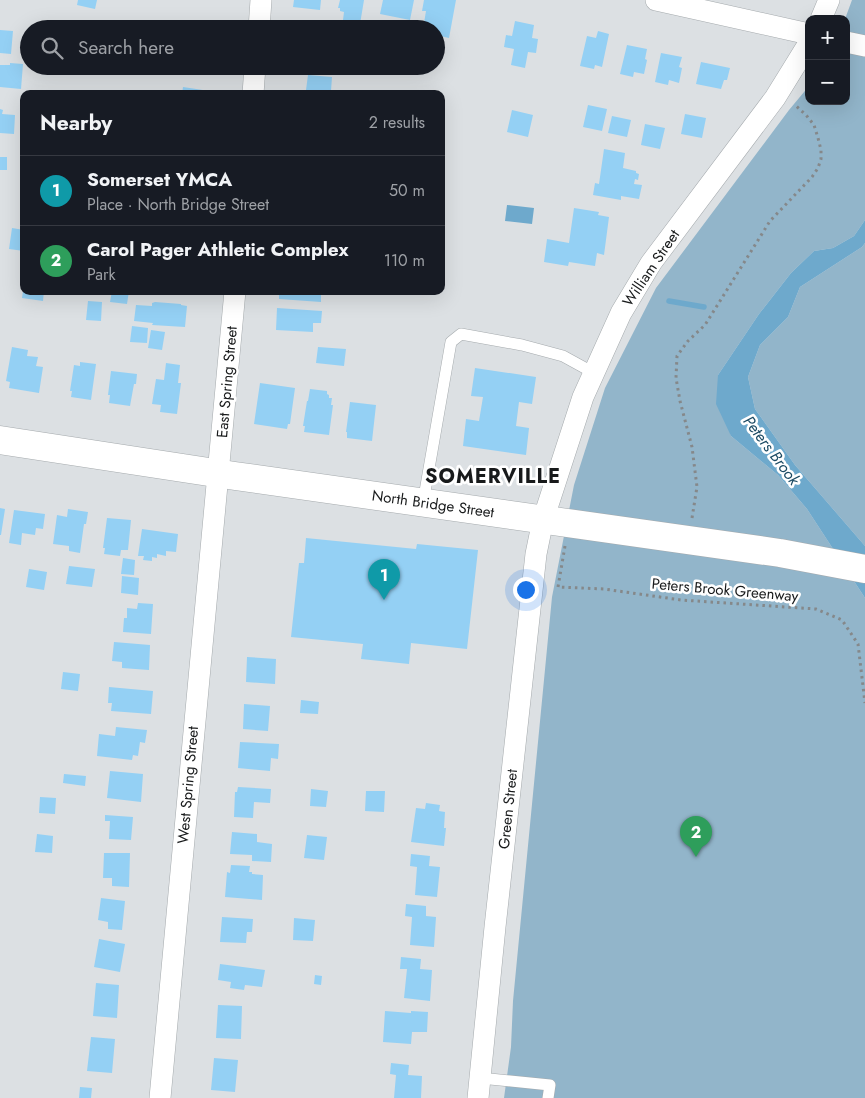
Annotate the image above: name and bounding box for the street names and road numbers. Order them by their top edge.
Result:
street label: William Street [617,225,685,311]
street label: East Spring Street [211,325,243,439]
street label: North Bridge Street [370,485,496,524]
street label: Peters Brook Greenway [651,573,800,607]
street label: West Spring Street [172,725,204,845]
street label: Green Street [493,768,523,850]

